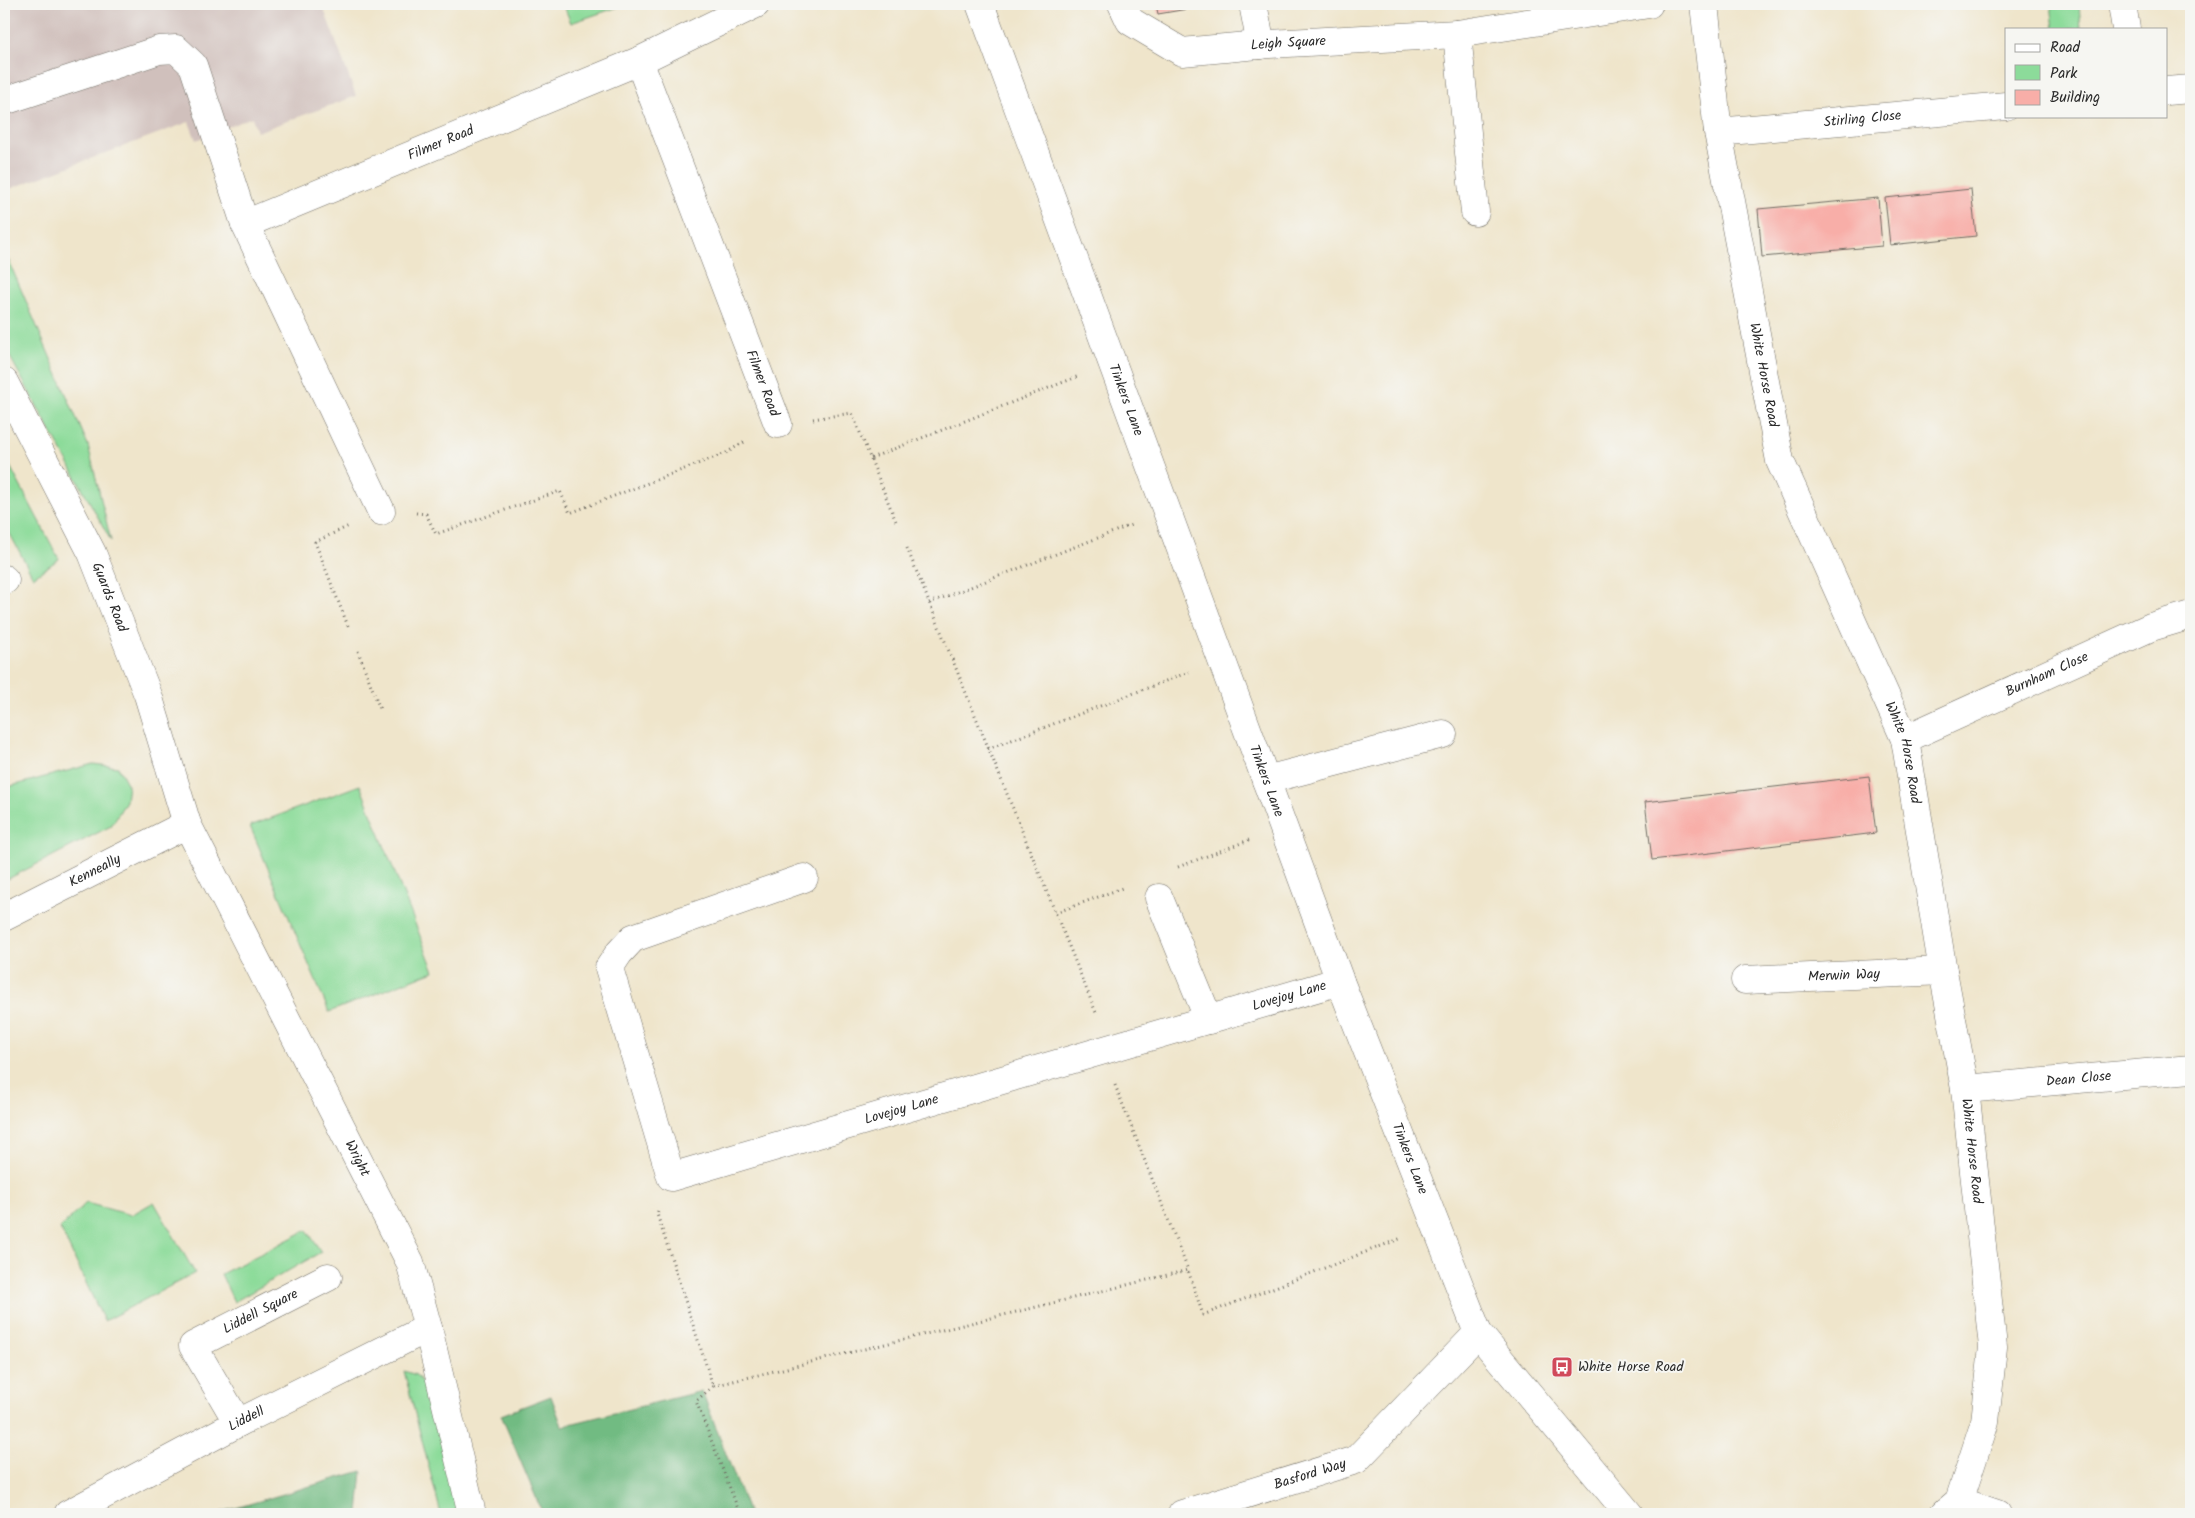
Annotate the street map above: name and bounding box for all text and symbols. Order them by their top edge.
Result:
legend [2005,28,2168,118]
street label: Leigh Square [1250,30,1327,57]
text: Road [2050,36,2081,60]
text: Park [2050,62,2078,86]
text: Building [2050,86,2100,110]
street label: Stirling Close [1823,104,1903,133]
street label: Filmer Road [404,119,478,166]
street label: White Horse Road [1743,321,1785,430]
street label: Filmer Road [740,347,786,421]
street label: Tinkers Lane [1103,361,1150,440]
street label: Guards Road [86,559,134,636]
street label: Burnham Close [2002,646,2093,703]
street label: White Horse Road [1879,698,1927,806]
street label: Tinkers Lane [1243,742,1290,821]
street label: Kenneally [65,848,125,893]
street label: Merwin Way [1807,963,1881,988]
street label: Lovejoy Lane [1250,974,1330,1017]
street label: Dean Close [2045,1065,2113,1093]
street label: Lovejoy Lane [862,1088,942,1131]
street label: White Horse Road [1955,1097,1988,1206]
street label: Tinkers Lane [1386,1119,1434,1198]
street label: Wright [339,1136,376,1181]
street label: Liddell Square [219,1283,303,1340]
bus stop icon: White Horse Road [1550,1355,1574,1379]
place label: White Horse Road [1578,1356,1684,1378]
street label: Liddell [224,1400,269,1437]
street label: Basford Way [1271,1453,1349,1496]

